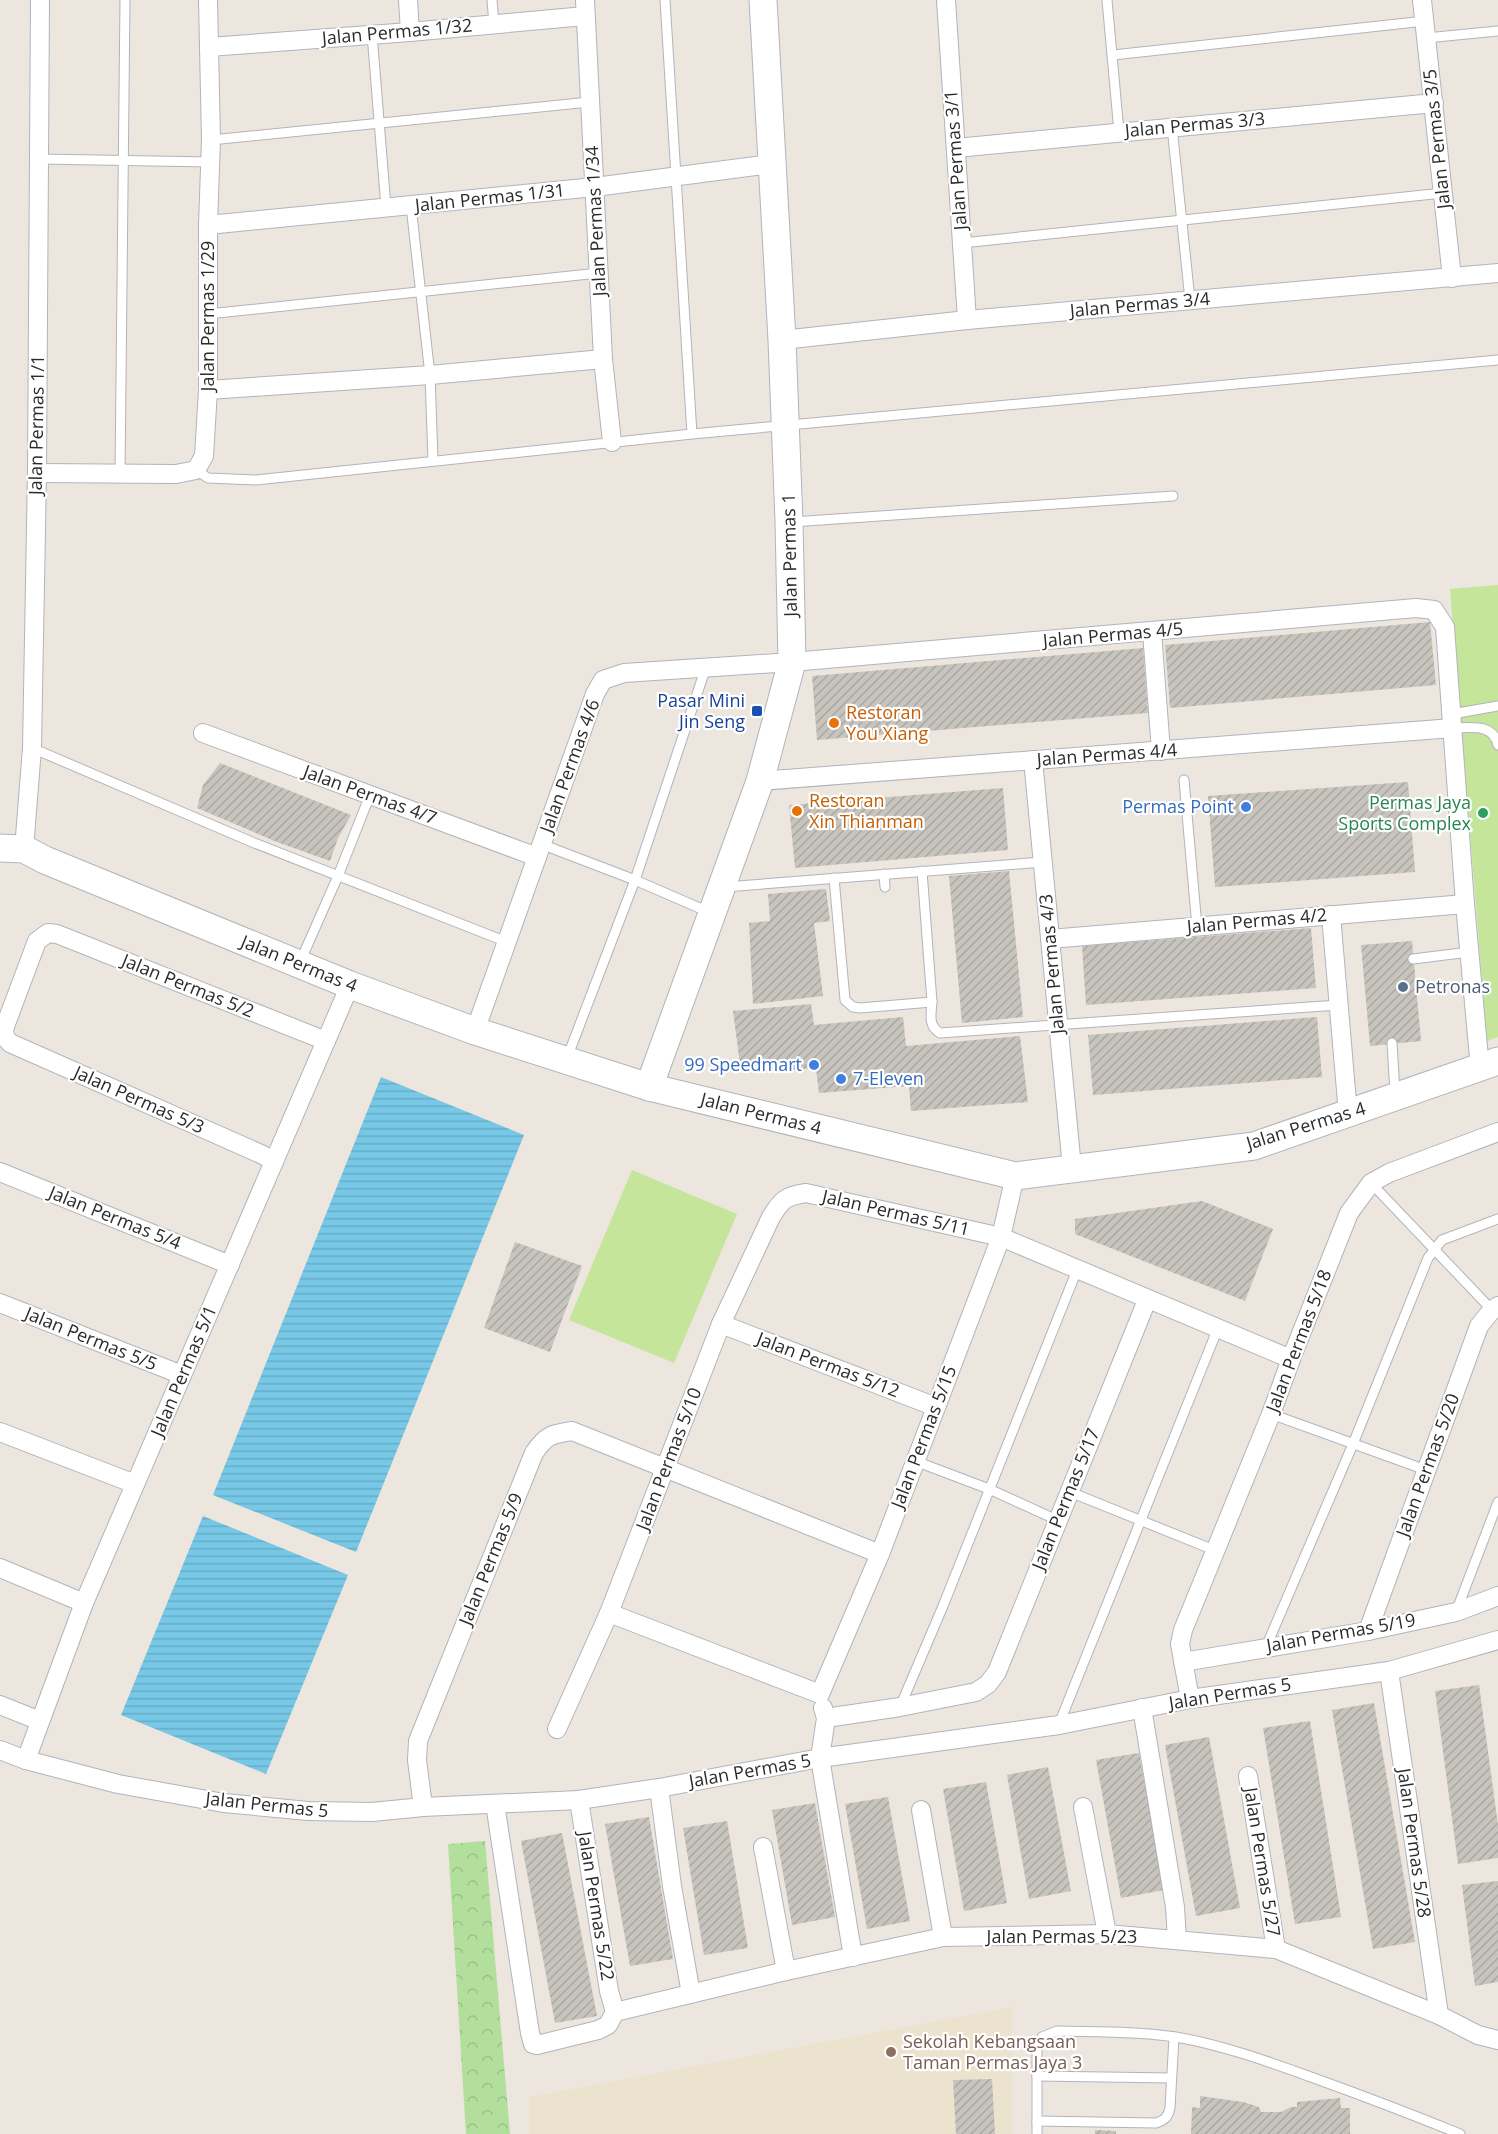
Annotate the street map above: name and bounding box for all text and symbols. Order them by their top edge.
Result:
street label: Jalan Permas 1/32 [319,12,473,50]
street label: Jalan Permas 3/5 [1417,68,1455,212]
street label: Jalan Permas 3/1 [938,89,972,233]
street label: Jalan Permas 3/3 [1122,106,1266,142]
street label: Jalan Permas 1/34 [579,145,611,299]
street label: Jalan Permas 1/31 [412,177,566,217]
street label: Jalan Permas 1/29 [195,241,219,393]
street label: Jalan Permas 3/4 [1067,286,1211,322]
street label: Jalan Permas 1/1 [23,355,49,497]
street label: Jalan Permas 1 [776,493,802,619]
street label: Jalan Permas 4/5 [1040,616,1184,652]
place label: Pasar Mini Jin Seng [657,688,745,733]
street label: Jalan Permas 4/6 [533,696,604,838]
place label: Restoran You Xiang [846,700,929,745]
marker: Pasar Mini Jin Seng [750,704,764,718]
marker: Restoran You Xiang [827,716,841,730]
street label: Jalan Permas 4/4 [1034,737,1178,771]
street label: Jalan Permas 4/7 [298,758,440,829]
place label: Restoran Xin Thianman [809,788,924,833]
place label: Permas Jaya Sports Complex [1338,790,1472,835]
place label: Permas Point [1122,794,1234,818]
marker: Permas Point [1239,800,1253,814]
marker: Restoran Xin Thianman [790,804,804,818]
marker: Permas Jaya Sports Complex [1476,806,1490,820]
street label: Jalan Permas 4/3 [1033,893,1069,1037]
street label: Jalan Permas 4/2 [1184,902,1328,938]
street label: Jalan Permas 4 [236,928,361,997]
street label: Jalan Permas 5/2 [117,947,258,1023]
place label: Petronas [1415,974,1490,998]
marker: Petronas [1396,980,1410,994]
place label: 99 Speedmart [684,1052,802,1076]
marker: 99 Speedmart [807,1058,821,1072]
street label: Jalan Permas 5/3 [69,1059,208,1139]
place label: 7-Eleven [853,1066,924,1090]
marker: 7-Eleven [834,1072,848,1086]
street label: Jalan Permas 4 [696,1086,824,1140]
street label: Jalan Permas 4 [1241,1095,1368,1155]
street label: Jalan Permas 5/4 [44,1179,185,1255]
street label: Jalan Permas 5/11 [818,1183,972,1241]
street label: Jalan Permas 5/18 [1259,1266,1336,1417]
street label: Jalan Permas 5/5 [20,1300,161,1376]
street label: Jalan Permas 5/1 [144,1301,222,1442]
street label: Jalan Permas 5/12 [752,1325,903,1402]
street label: Jalan Permas 5/15 [884,1362,961,1513]
street label: Jalan Permas 5/10 [629,1384,706,1535]
street label: Jalan Permas 5/20 [1389,1390,1464,1541]
street label: Jalan Permas 5/17 [1025,1424,1104,1575]
street label: Jalan Permas 5/9 [452,1489,528,1630]
street label: Jalan Permas 5/19 [1263,1607,1417,1657]
street label: Jalan Permas 5 [1165,1671,1293,1715]
street label: Jalan Permas 5 [685,1747,813,1793]
street label: Jalan Permas 5/28 [1392,1765,1437,1919]
street label: Jalan Permas 5/27 [1239,1784,1287,1938]
street label: Jalan Permas 5 [202,1785,330,1822]
street label: Jalan Permas 5/22 [573,1828,621,1982]
street label: Jalan Permas 5/23 [985,1924,1137,1948]
place label: Sekolah Kebangsaan Taman Permas Jaya 3 [903,2029,1082,2074]
marker: Sekolah Kebangsaan Taman Permas Jaya 3 [884,2045,898,2059]

